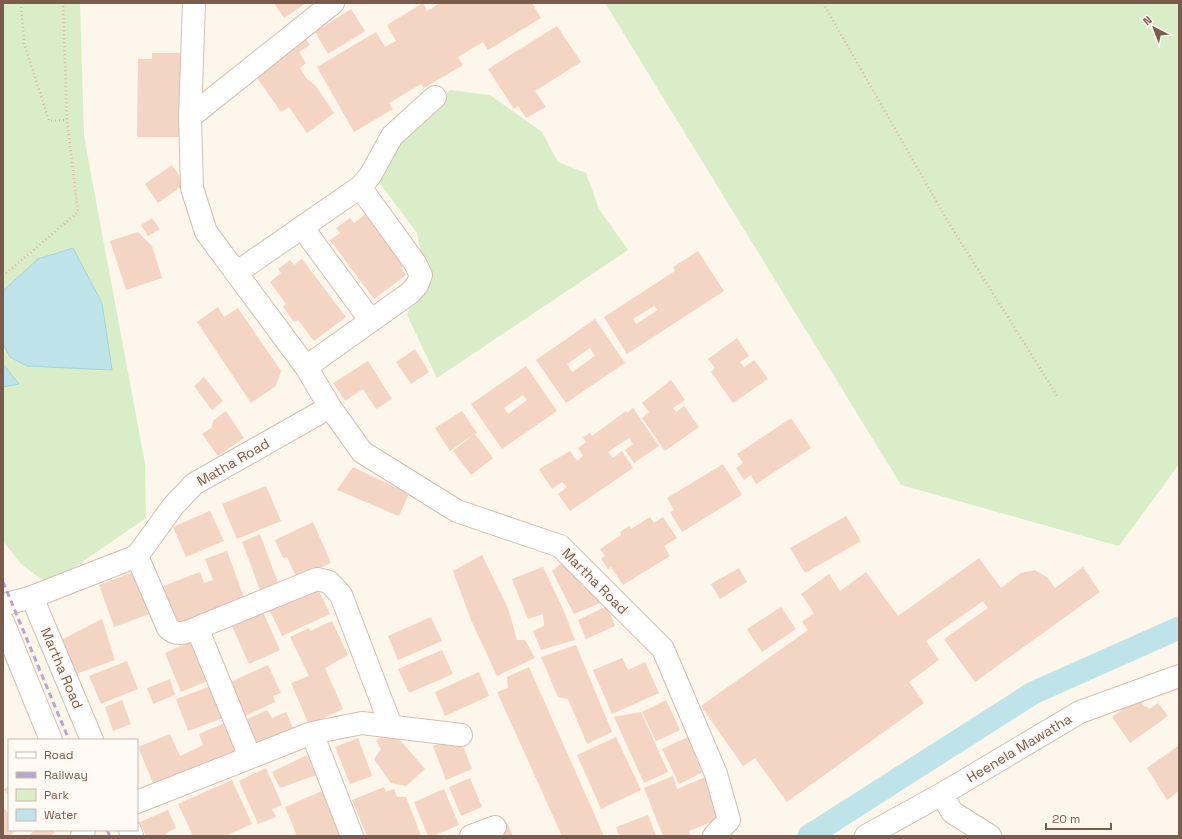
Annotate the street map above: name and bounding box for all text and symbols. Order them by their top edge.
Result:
north arrow [1134,8,1174,48]
text: N [1140,13,1155,28]
street label: Matha Road [194,434,272,490]
street label: Martha Road [558,544,632,618]
street label: Martha Road [37,625,87,711]
street label: Heenela Mawatha [963,710,1075,786]
legend [8,739,138,831]
text: Road [44,747,73,763]
text: Railway [44,767,88,783]
text: Park [44,787,69,803]
scale bar [1046,805,1111,831]
text: Water [44,807,78,823]
text: 20 m [1052,811,1080,827]

